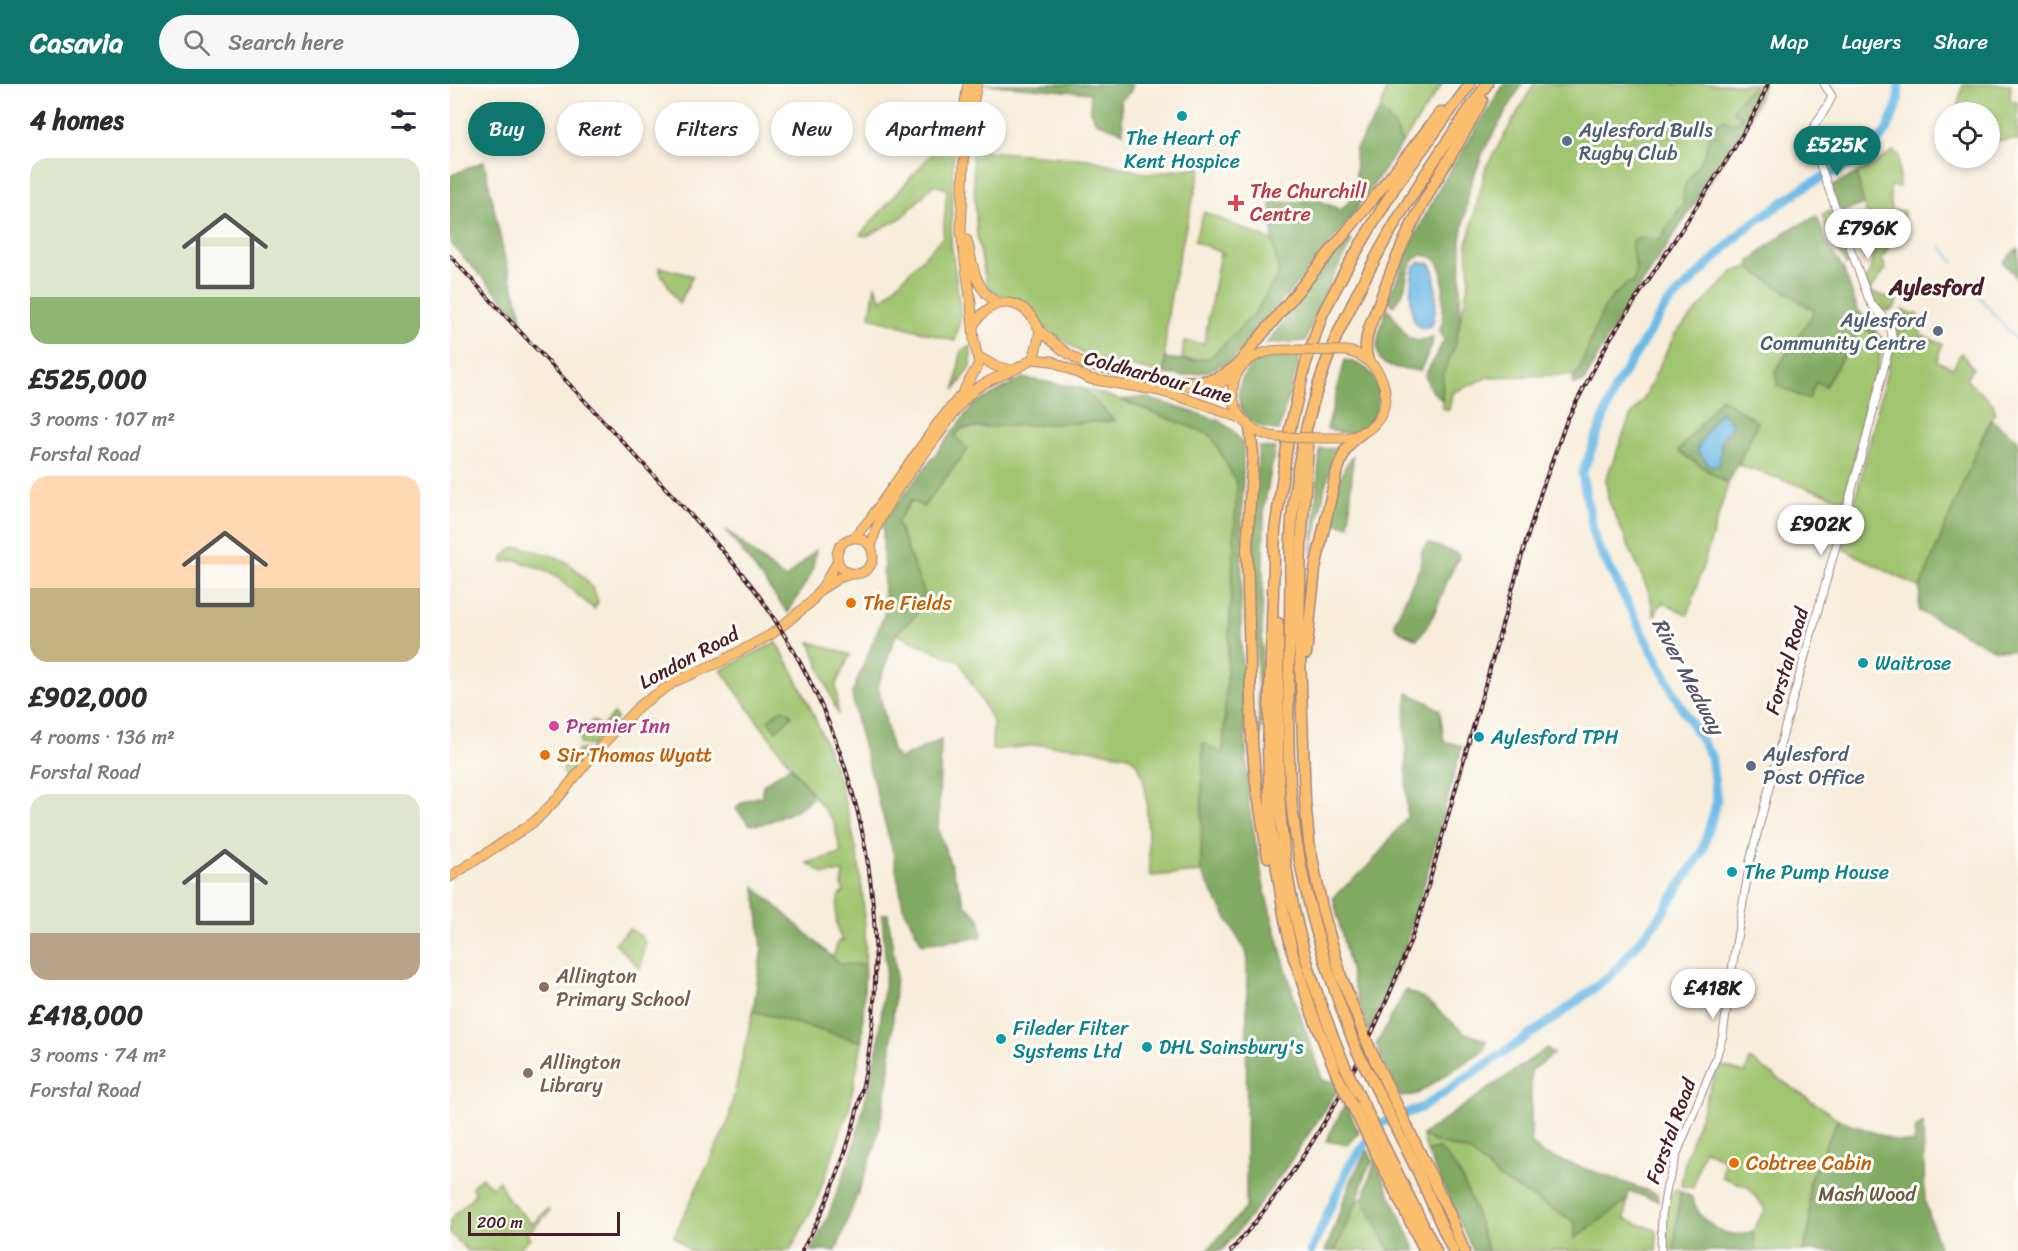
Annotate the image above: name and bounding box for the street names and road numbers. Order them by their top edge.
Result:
street label: Coldharbour Lane [1080,340,1236,414]
street label: Forstal Road [1755,602,1819,719]
street label: London Road [632,616,747,699]
street label: Forstal Road [1636,1072,1707,1189]

